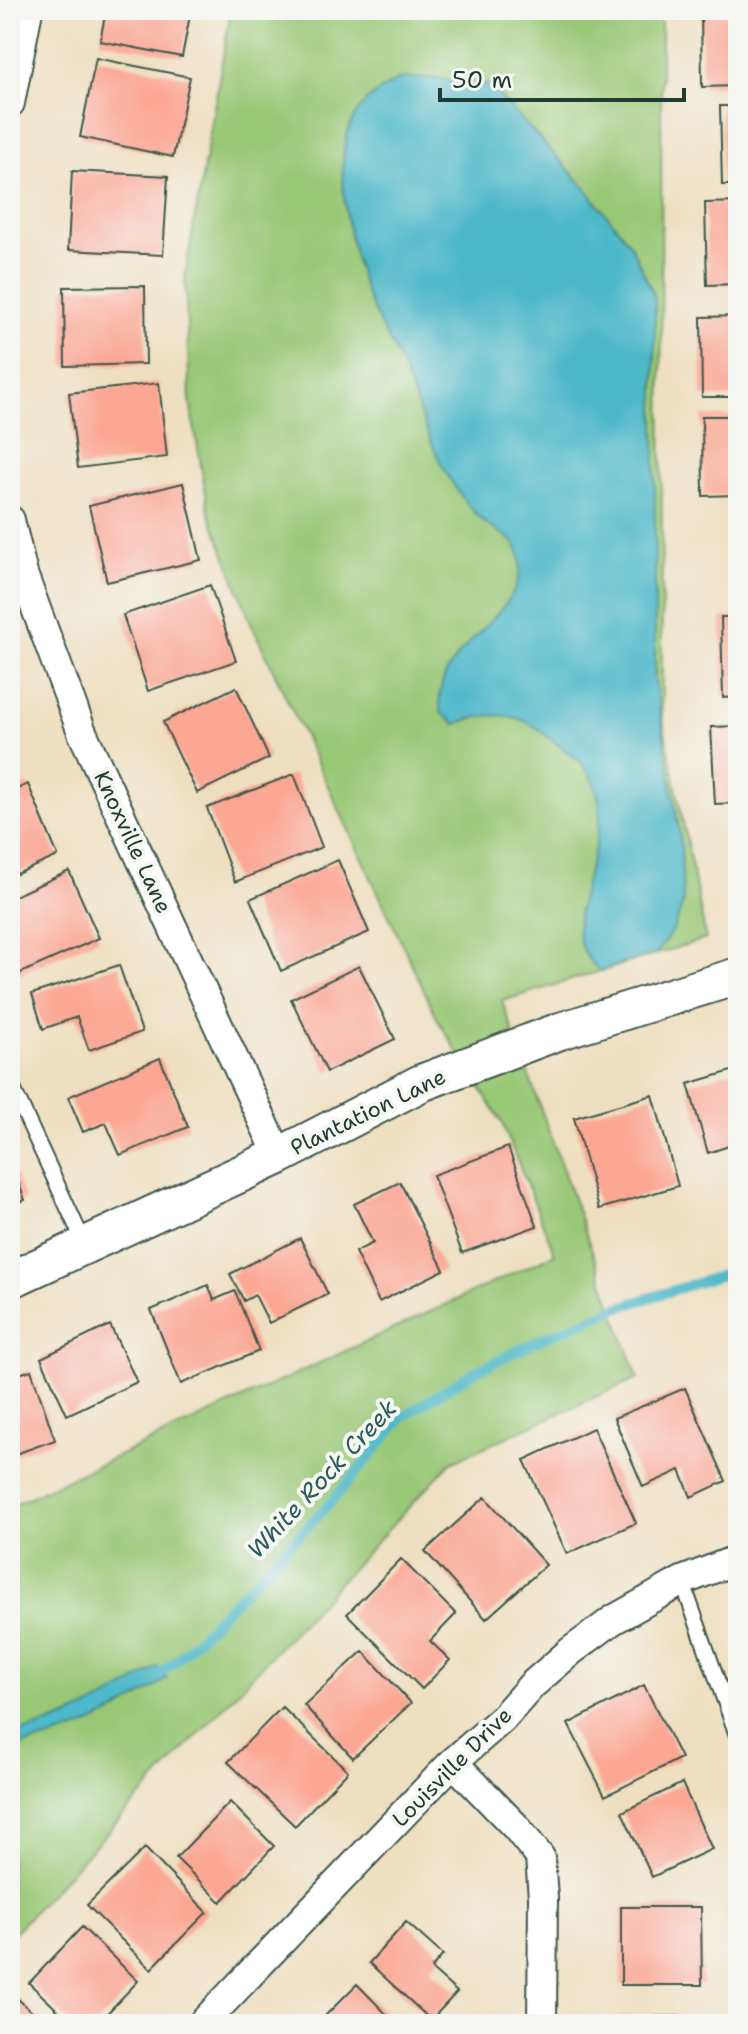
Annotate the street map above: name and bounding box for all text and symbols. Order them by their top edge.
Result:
scale bar [440,52,684,102]
text: 50 m [452,64,512,96]
street label: Knoxville Lane [87,766,179,918]
street label: Plantation Lane [286,1062,450,1162]
water label: White Rock Creek [240,1393,404,1565]
street label: Louisville Drive [386,1701,518,1833]

